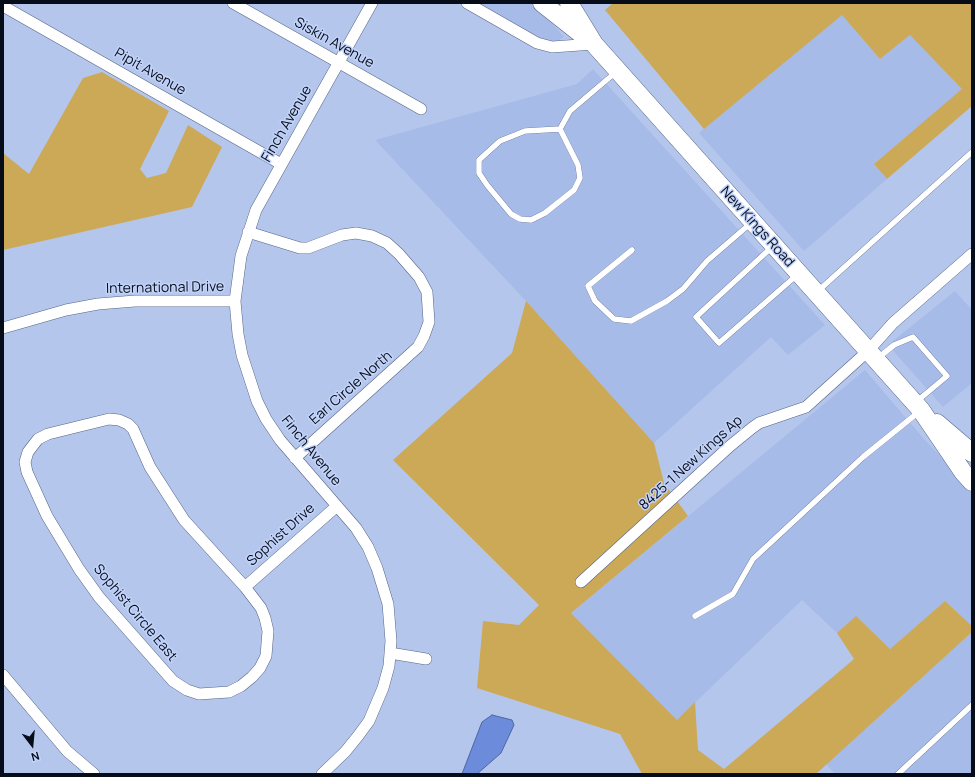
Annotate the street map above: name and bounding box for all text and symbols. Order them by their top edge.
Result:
street label: Siskin Avenue [291,14,377,72]
street label: Pipit Avenue [111,45,189,99]
street label: Finch Avenue [258,83,316,165]
street label: New Kings Road [716,183,798,271]
street label: International Drive [106,279,224,297]
street label: Earl Circle North [306,348,396,428]
street label: 8425-1 New Kings Ap [636,412,746,514]
street label: Finch Avenue [278,413,344,489]
street label: Sophist Drive [244,500,318,570]
street label: Sophist Circle East [90,561,180,665]
north arrow [12,725,52,765]
text: N [30,749,41,765]

